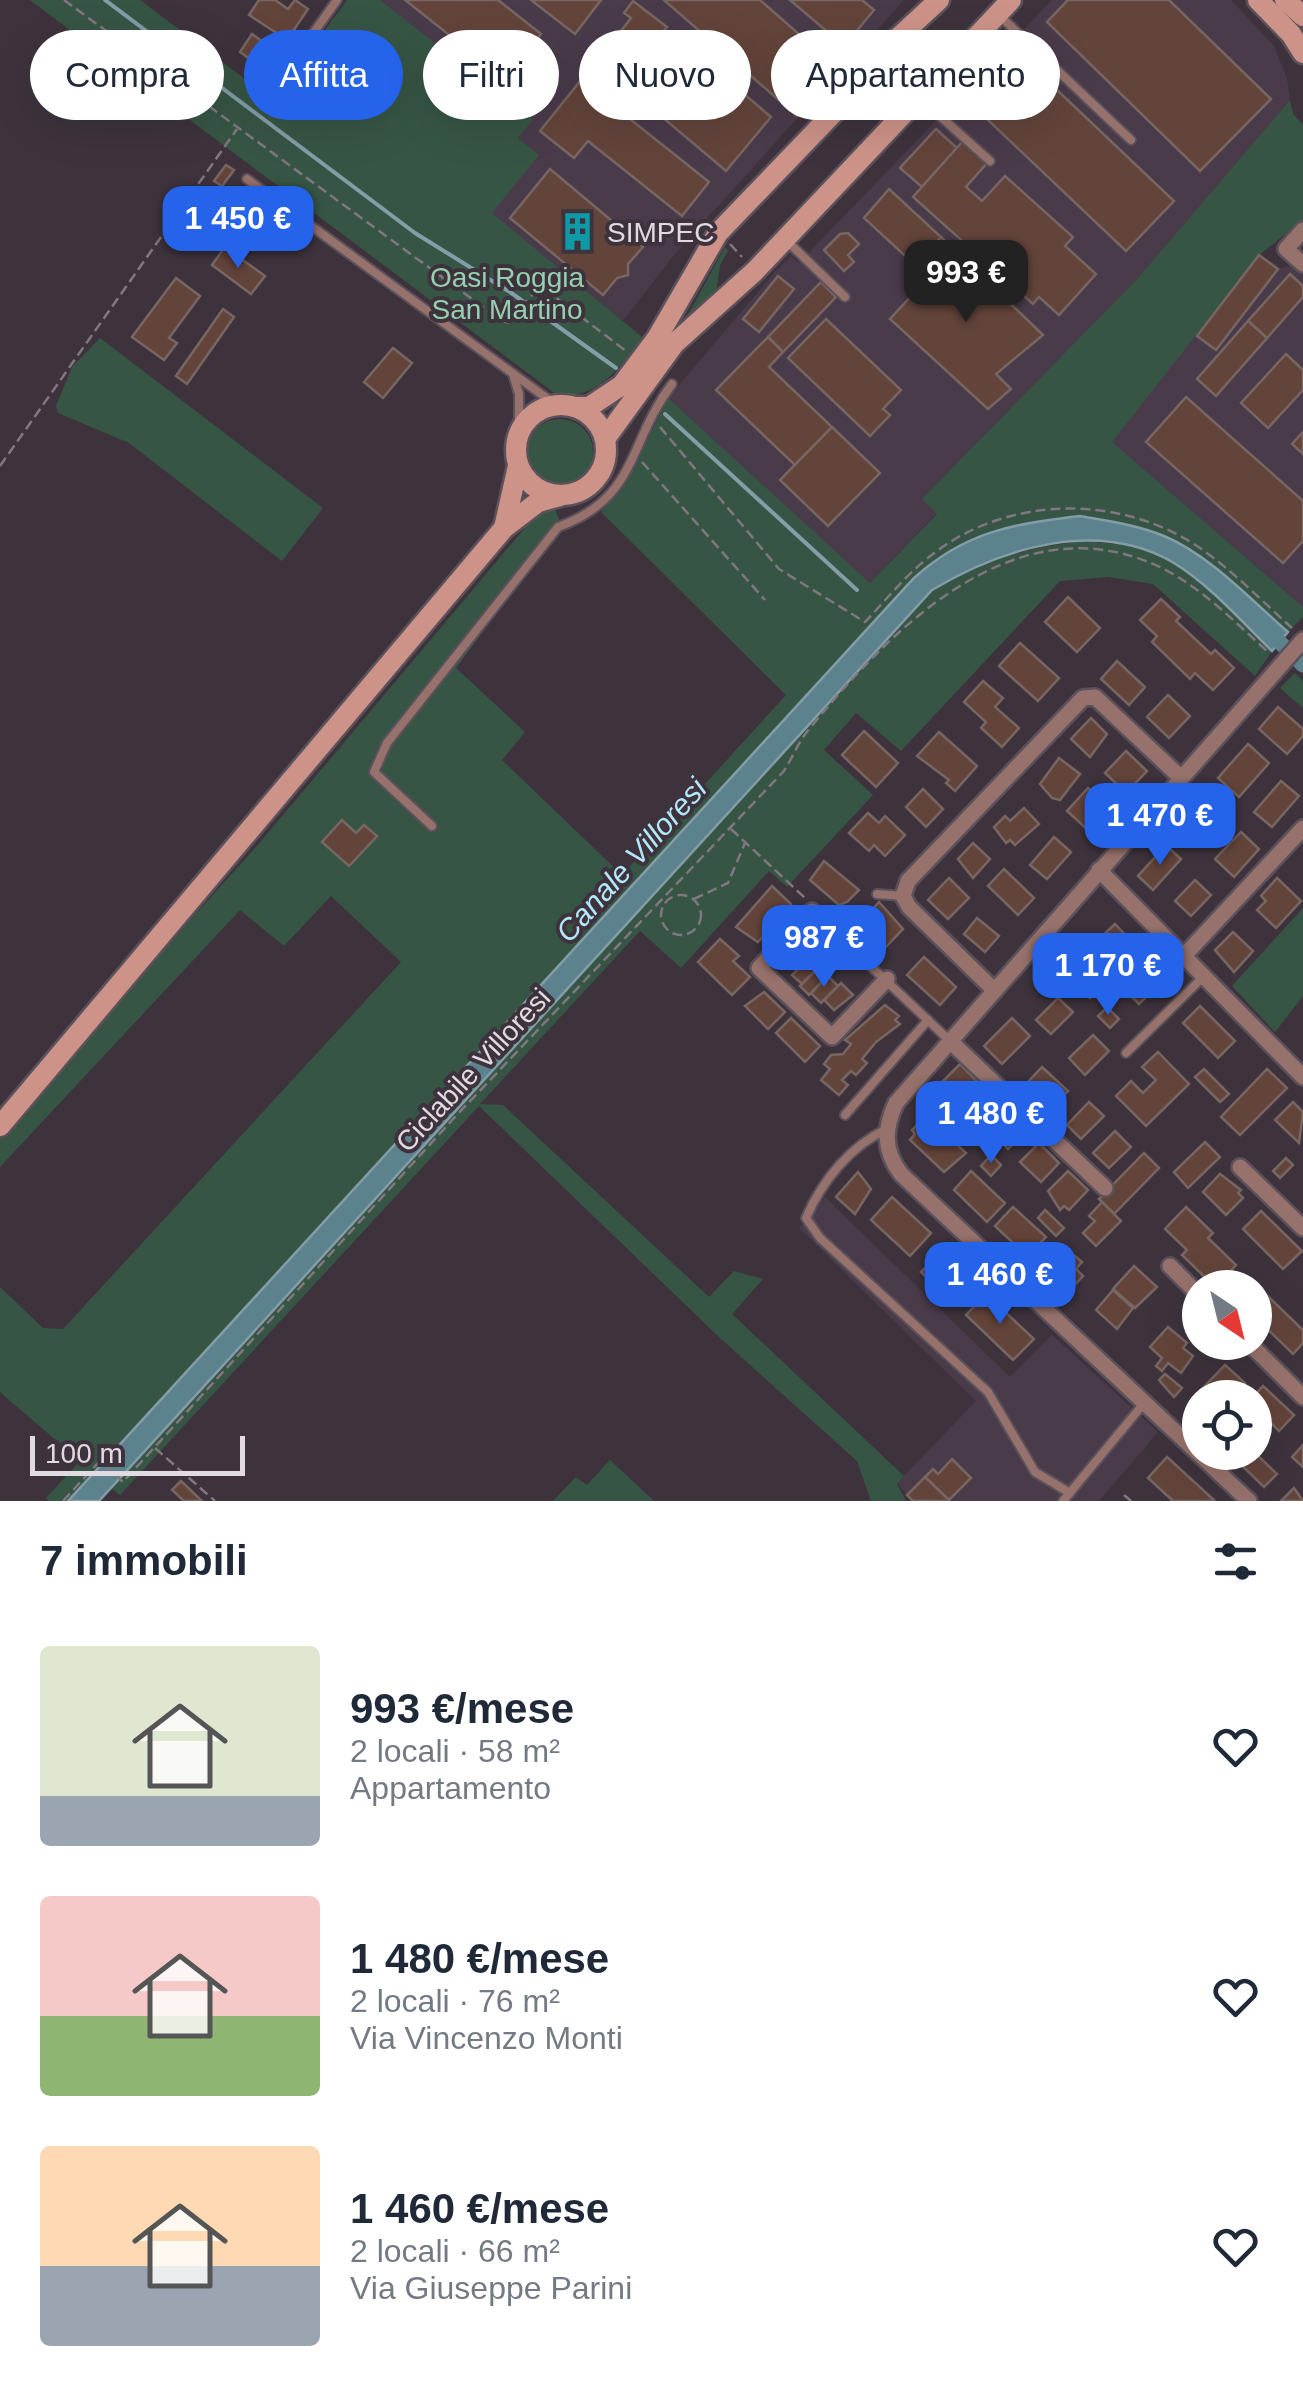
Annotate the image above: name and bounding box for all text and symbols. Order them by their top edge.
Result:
chip: Compra [30,30,224,120]
chip: Affitta [244,30,403,120]
chip: Filtri [423,30,559,120]
chip: Nuovo [579,30,751,120]
chip: Appartamento [771,30,1060,120]
pin: 1 450 € [146,186,330,271]
text: 1 450 € [185,200,291,236]
building icon: SIMPEC [556,211,598,253]
place label: SIMPEC [607,217,714,248]
pin: 993 € [896,240,1036,325]
text: 993 € [926,254,1006,290]
park label: Oasi Roggia San Martino [430,262,584,325]
water label: Canale Villoresi [549,771,714,948]
pin: 1 470 € [1068,783,1252,868]
text: 1 470 € [1107,797,1213,833]
pin: 987 € [754,905,894,990]
text: 987 € [784,919,864,955]
pin: 1 170 € [1016,933,1200,1018]
text: 1 170 € [1055,947,1161,983]
street label: Ciclabile Villoresi [390,982,556,1158]
pin: 1 480 € [899,1081,1083,1166]
text: 1 480 € [938,1095,1044,1131]
pin: 1 460 € [908,1242,1092,1327]
text: 1 460 € [947,1256,1053,1292]
north arrow [1182,1270,1272,1360]
map controls [1182,1270,1272,1470]
button: locate [1182,1380,1272,1470]
scale bar [30,1431,245,1476]
text: 100 m [45,1438,123,1469]
icon: filters [1208,1534,1263,1589]
text: 7 immobili [40,1537,248,1584]
text: 993 €/mese [350,1685,574,1732]
icon: home [120,1686,240,1806]
icon: heart [1208,1719,1263,1774]
text: 2 locali · 58 m² [350,1733,560,1769]
text: Appartamento [350,1770,551,1806]
text: 1 480 €/mese [350,1935,609,1982]
icon: home [120,1936,240,2056]
icon: heart [1208,1969,1263,2024]
text: 2 locali · 76 m² [350,1983,560,2019]
text: Via Vincenzo Monti [350,2020,623,2056]
text: 1 460 €/mese [350,2185,609,2232]
icon: home [120,2186,240,2306]
icon: heart [1208,2219,1263,2274]
text: 2 locali · 66 m² [350,2233,560,2269]
text: Via Giuseppe Parini [350,2270,632,2306]

